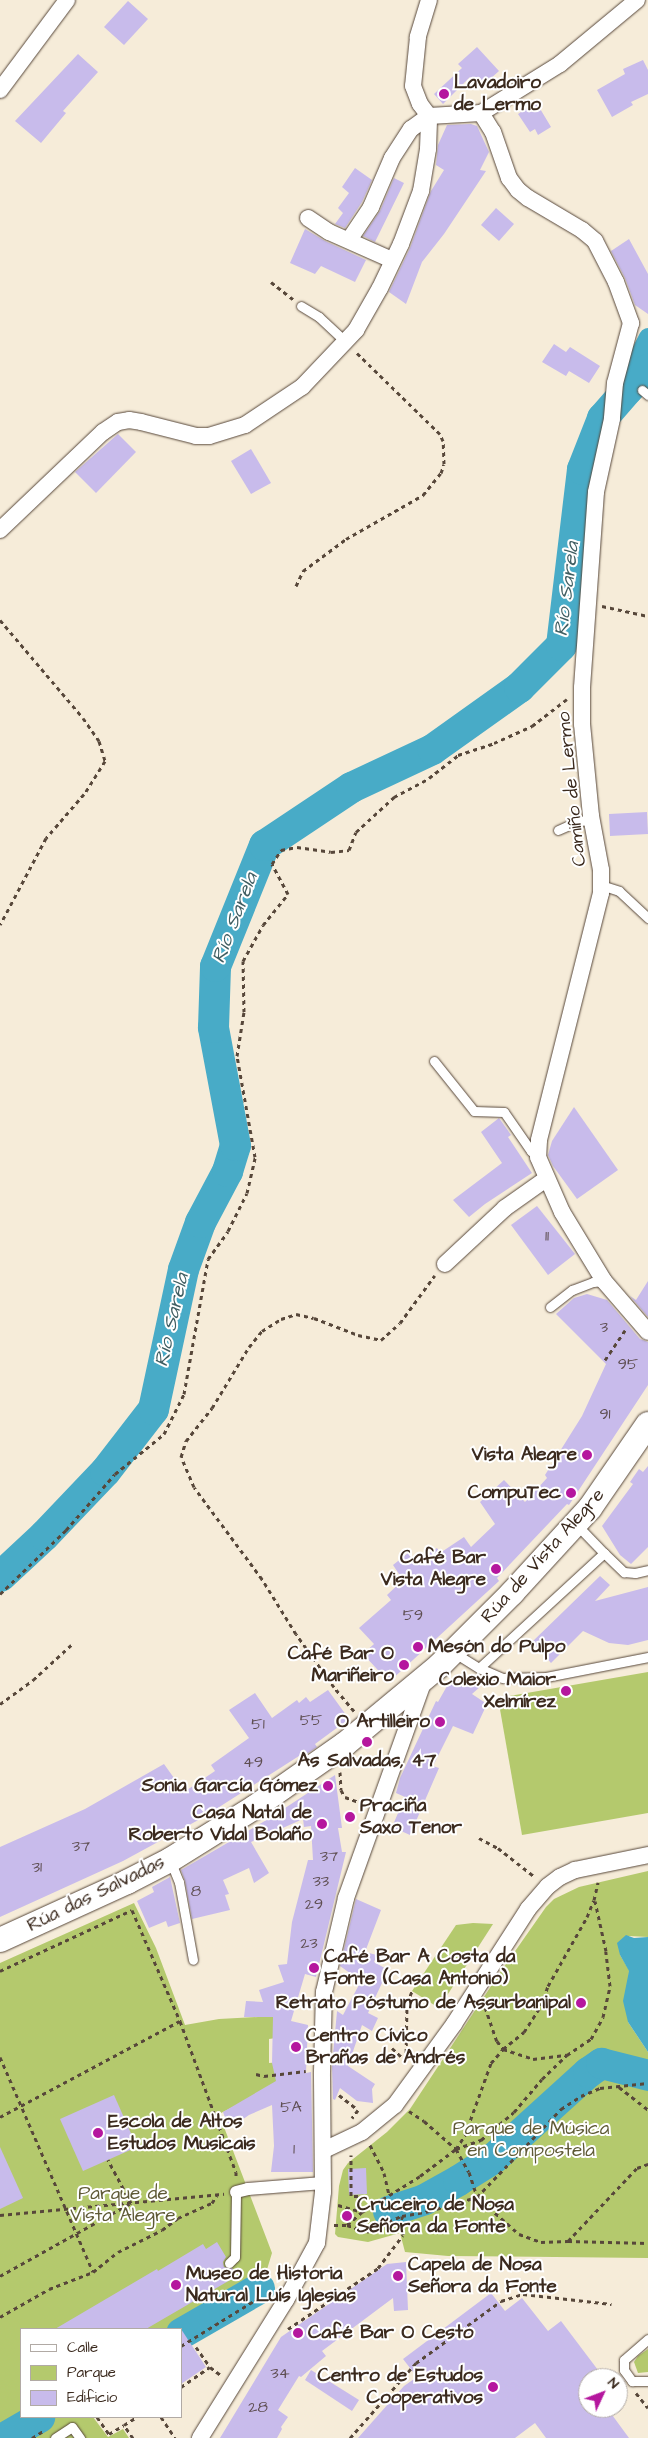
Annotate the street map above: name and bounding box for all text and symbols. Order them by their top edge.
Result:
place label: Lavadoiro de Lermo [454,72,541,116]
marker: Lavadoiro de Lermo [438,88,450,100]
water label: Río Sarela [549,541,585,637]
street label: Camiño de Lermo [553,710,591,868]
water label: Río Sarela [207,869,263,967]
house number: 11 [545,1226,549,1246]
water label: Río Sarela [150,1271,194,1369]
house number: 3 [600,1317,608,1337]
house number: 95 [618,1354,638,1374]
house number: 91 [599,1404,611,1424]
place label: Vista Alegre [472,1444,577,1466]
marker: Vista Alegre [581,1449,593,1461]
place label: CompuTec [468,1482,561,1504]
street label: Rúa de Vista Alegre [477,1484,609,1628]
marker: CompuTec [565,1487,577,1499]
place label: Café Bar Vista Alegre [381,1547,486,1591]
marker: Café Bar Vista Alegre [490,1563,502,1575]
house number: 59 [403,1605,423,1625]
place label: Mesón do Pulpo [428,1636,565,1658]
marker: Mesón do Pulpo [412,1641,424,1653]
place label: Café Bar O Mariñeiro [288,1643,394,1687]
marker: Café Bar O Mariñeiro [398,1659,410,1671]
place label: Colexio Maior Xelmírez [439,1669,556,1713]
marker: Colexio Maior Xelmírez [560,1685,572,1697]
house number: 55 [300,1710,322,1730]
place label: O Artilleiro [336,1711,430,1733]
house number: 51 [251,1714,265,1734]
marker: O Artilleiro [434,1716,446,1728]
marker: As Salvadas, 47 [361,1736,373,1748]
place label: As Salvadas, 47 [298,1750,436,1772]
house number: 49 [243,1752,263,1772]
place label: Sonia García Gómez [142,1775,318,1797]
marker: Sonia García Gómez [322,1780,334,1792]
place label: Praciña Saxo Tenor [360,1795,462,1839]
place label: Casa Natal de Roberto Vidal Bolaño [129,1802,312,1846]
marker: Praciña Saxo Tenor [344,1811,356,1823]
marker: Casa Natal de Roberto Vidal Bolaño [316,1818,328,1830]
house number: 37 [72,1836,90,1856]
house number: 37 [320,1846,338,1866]
street label: Rúa das Salvadas [23,1851,169,1937]
house number: 31 [32,1857,42,1877]
house number: 33 [313,1871,329,1891]
house number: 8 [191,1881,201,1901]
house number: 29 [305,1894,323,1914]
house number: 23 [300,1933,318,1953]
place label: Café Bar A Costa da Fonte (Casa Antonio) [324,1946,515,1990]
marker: Café Bar A Costa da Fonte (Casa Antonio) [308,1962,320,1974]
place label: Retrato Póstumo de Assurbanipal [276,1992,571,2014]
marker: Retrato Póstumo de Assurbanipal [575,1997,587,2009]
place label: Centro Cívico Brañas de Andrés [306,2025,465,2069]
marker: Centro Cívico Brañas de Andrés [290,2041,302,2053]
house number: 5A [280,2097,302,2117]
place label: Escola de Altos Estudos Musicais [108,2111,256,2155]
park label: Parque de Música en Compostela [453,2118,609,2162]
marker: Escola de Altos Estudos Musicais [92,2127,104,2139]
house number: 1 [293,2139,295,2159]
park label: Parque de Vista Alegre [70,2183,176,2227]
place label: Cruceiro de Nosa Señora da Fonte [357,2194,514,2238]
marker: Cruceiro de Nosa Señora da Fonte [341,2210,353,2222]
place label: Capela de Nosa Señora da Fonte [408,2254,557,2298]
place label: Museo de Historia Natural Luís Iglesias [186,2263,356,2307]
marker: Capela de Nosa Señora da Fonte [392,2270,404,2282]
marker: Museo de Historia Natural Luís Iglesias [170,2279,182,2291]
place label: Café Bar O Cesto [308,2322,474,2344]
marker: Café Bar O Cesto [292,2327,304,2339]
legend [20,2328,182,2418]
text: Calle [67,2337,98,2358]
text: Parque [67,2362,116,2383]
house number: 34 [270,2363,290,2383]
place label: Centro de Estudos Cooperativos [318,2365,483,2409]
north arrow [578,2368,628,2418]
text: N [603,2373,624,2393]
marker: Centro de Estudos Cooperativos [487,2381,499,2393]
text: Edificio [67,2387,117,2408]
house number: 28 [248,2397,268,2417]

